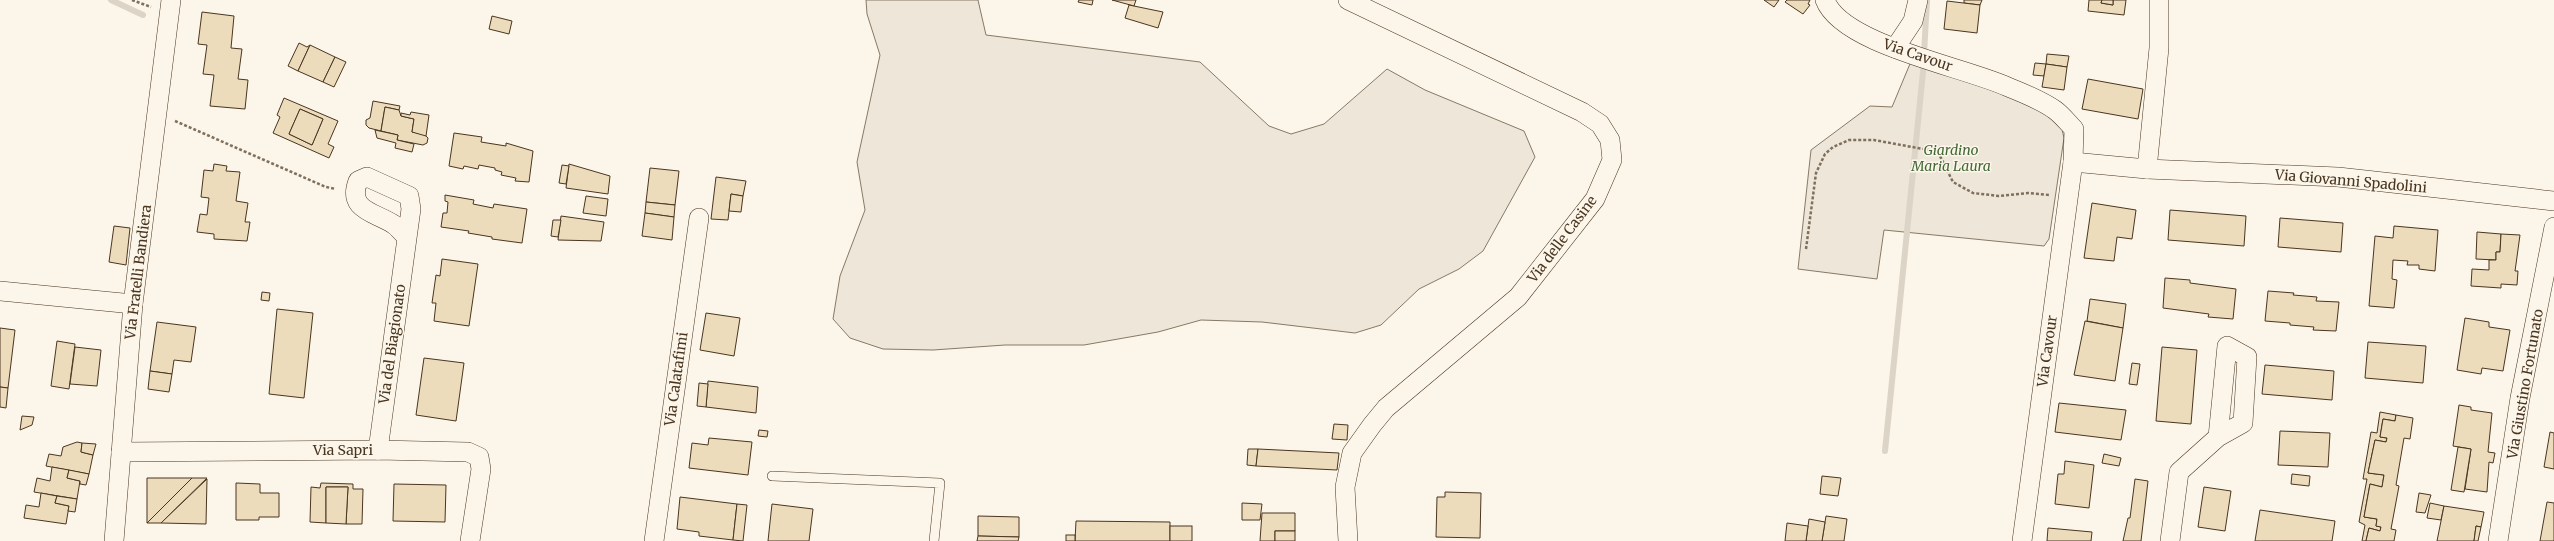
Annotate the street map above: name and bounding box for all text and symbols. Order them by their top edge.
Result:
street label: Via Cavour [1880,34,1955,75]
park label: Giardino Maria Laura [1910,141,1991,175]
street label: Via Giovanni Spadolini [2273,165,2428,197]
street label: Via delle Casine [1523,192,1601,287]
street label: Via Fratelli Bandiera [121,203,155,341]
street label: Via del Biagionato [375,283,409,406]
street label: Via Giustino Fortunato [2503,308,2547,461]
street label: Via Cavour [2033,314,2061,389]
street label: Via Calatafimi [660,330,692,428]
street label: Via Sapri [312,441,373,459]

